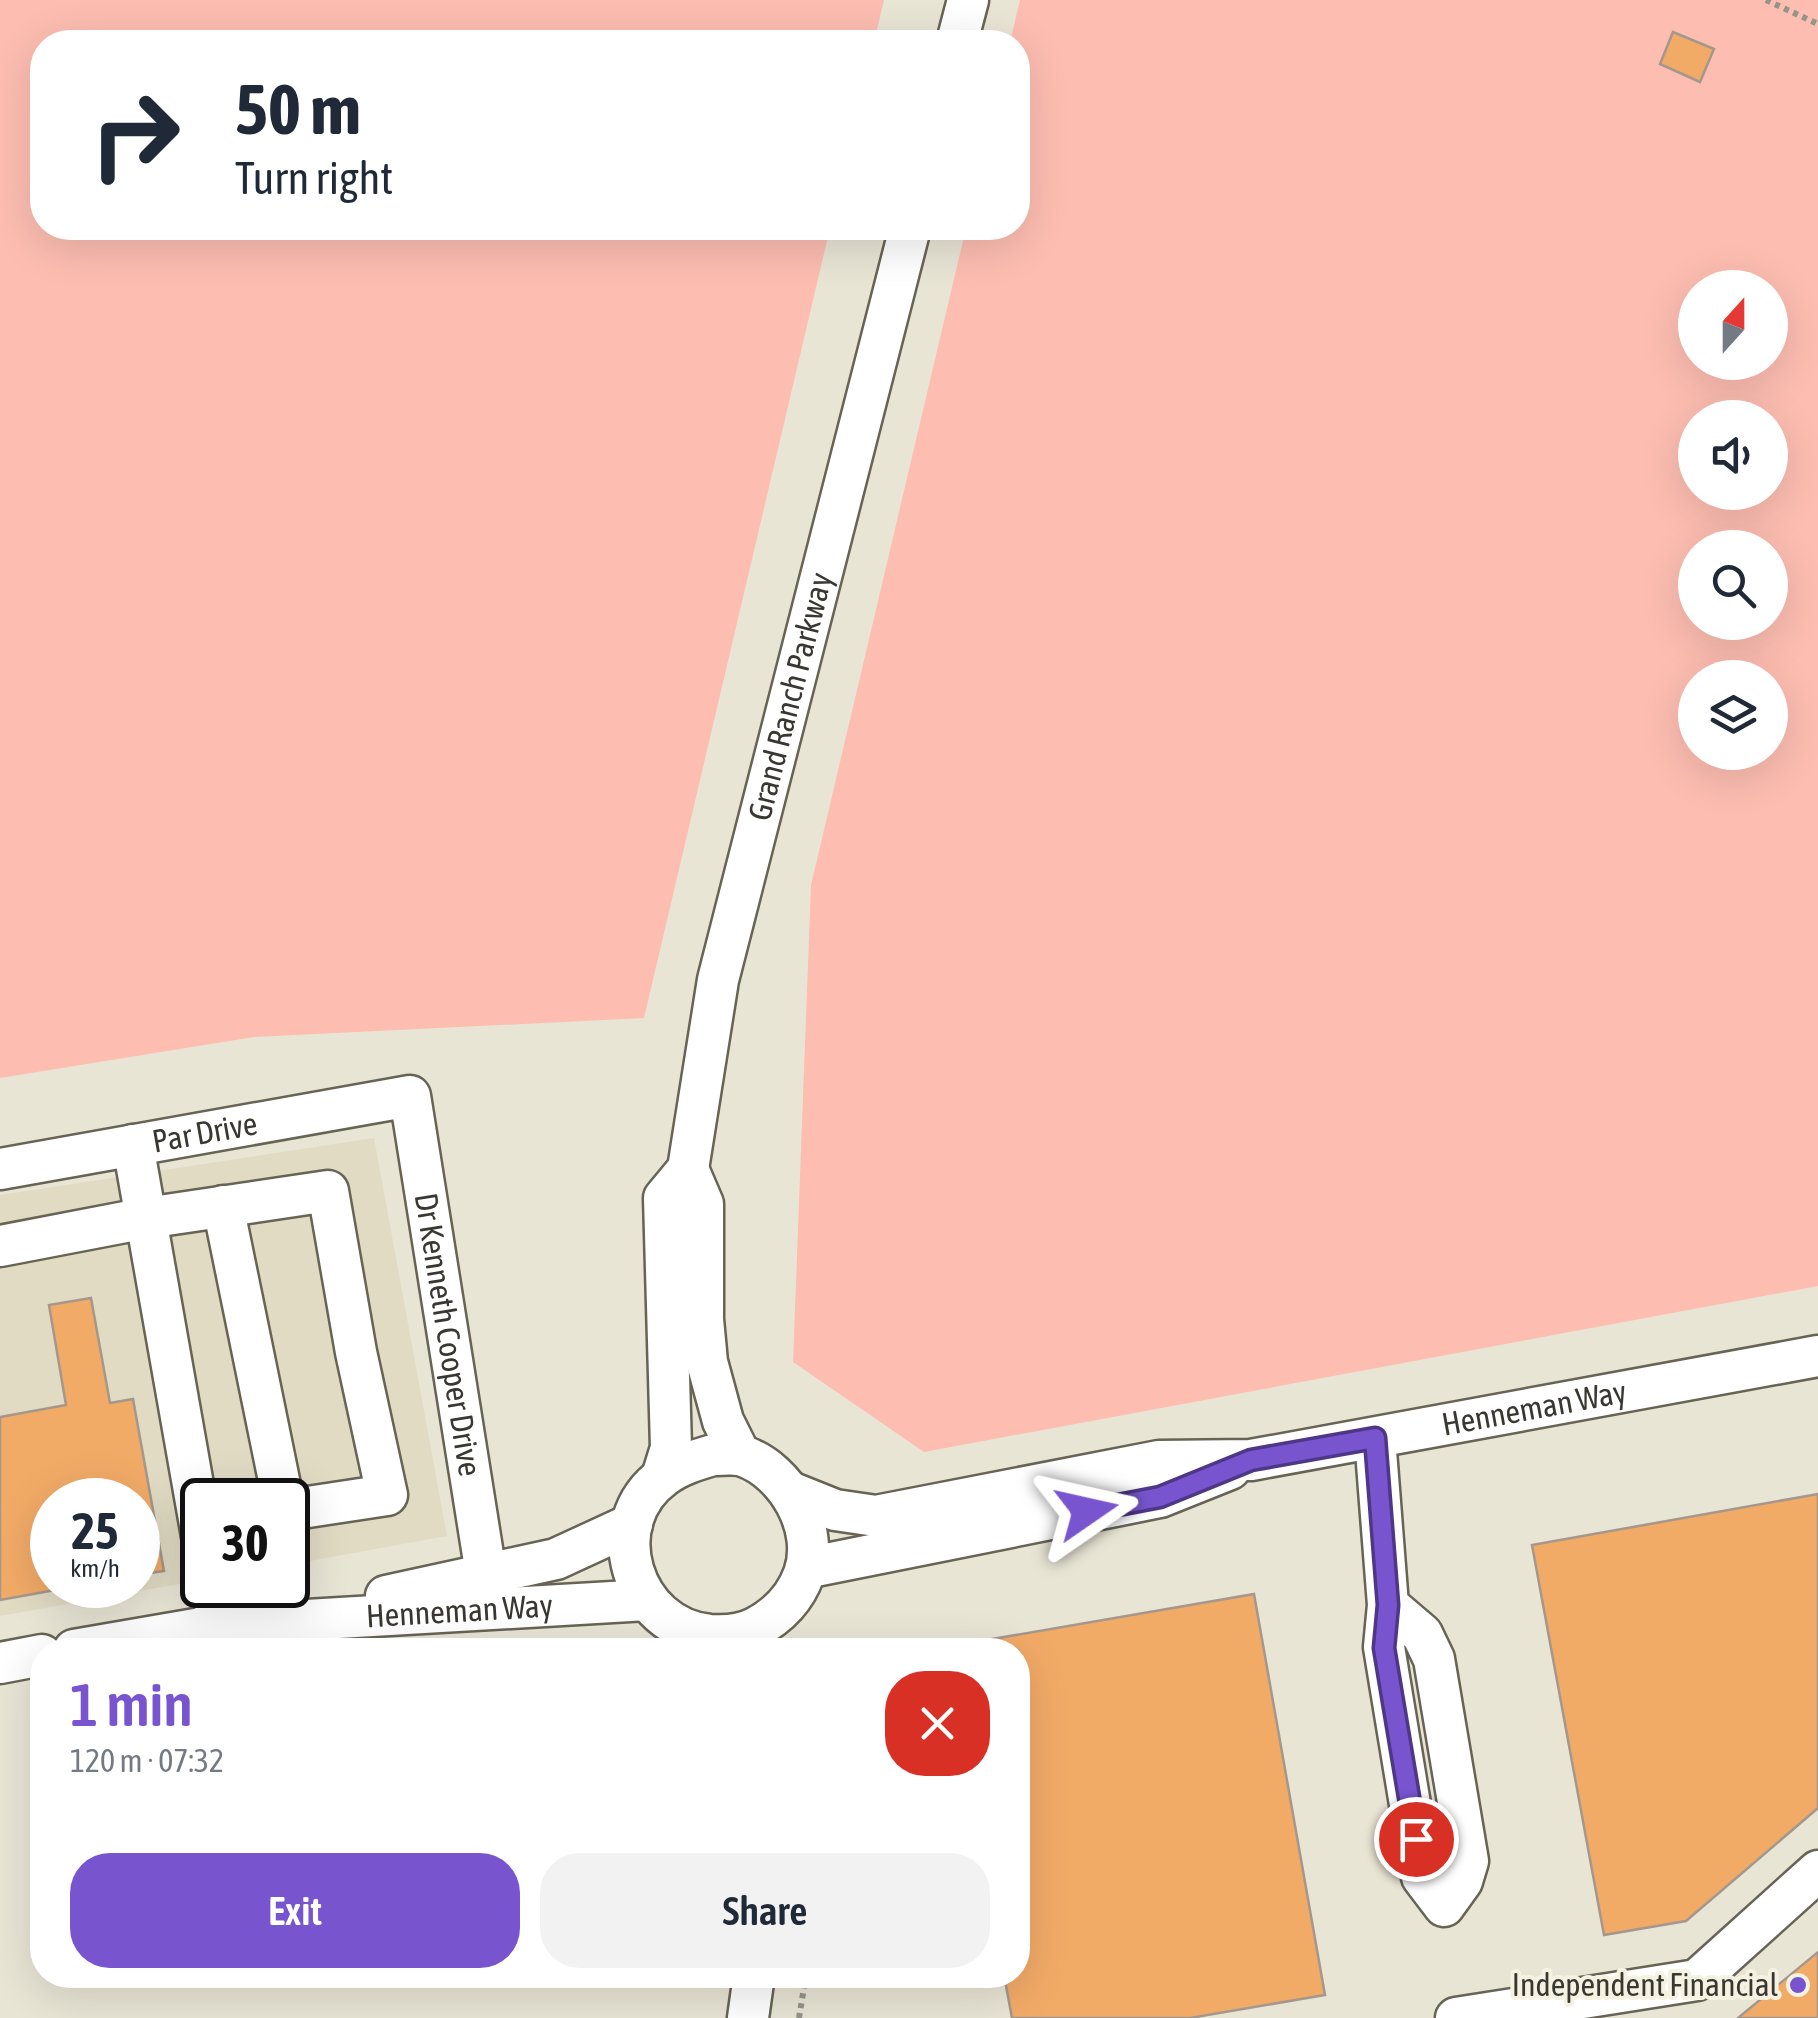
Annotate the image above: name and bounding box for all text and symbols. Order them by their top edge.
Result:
text: 50 m [235,69,361,149]
icon: right [70,70,200,200]
text: Turn right [235,152,393,204]
north arrow [1678,270,1788,380]
map controls [1678,270,1788,770]
button: sound [1678,400,1788,510]
button: search [1678,530,1788,640]
street label: Grand Ranch Parkway [740,569,839,824]
button: layers [1678,660,1788,770]
street label: Par Drive [149,1105,260,1160]
street label: Dr Kenneth Cooper Drive [408,1190,489,1479]
street label: Henneman Way [1439,1373,1629,1443]
position arrow [1035,1459,1139,1563]
speed limit sign: 30 [180,1478,310,1608]
text: 25 [71,1502,118,1560]
text: km/h [70,1554,120,1582]
street label: Henneman Way [365,1587,554,1634]
text: 1 min [70,1670,193,1739]
button: close [885,1671,990,1776]
text: 120 m · 07:32 [70,1742,224,1779]
pin [1374,1797,1459,1882]
icon: arrive [1389,1812,1444,1867]
button: Exit [70,1853,520,1968]
button: Share [540,1853,990,1968]
place label: Independent Financial [1512,1966,1779,2003]
marker: Independent Financial [1787,1974,1809,1996]

